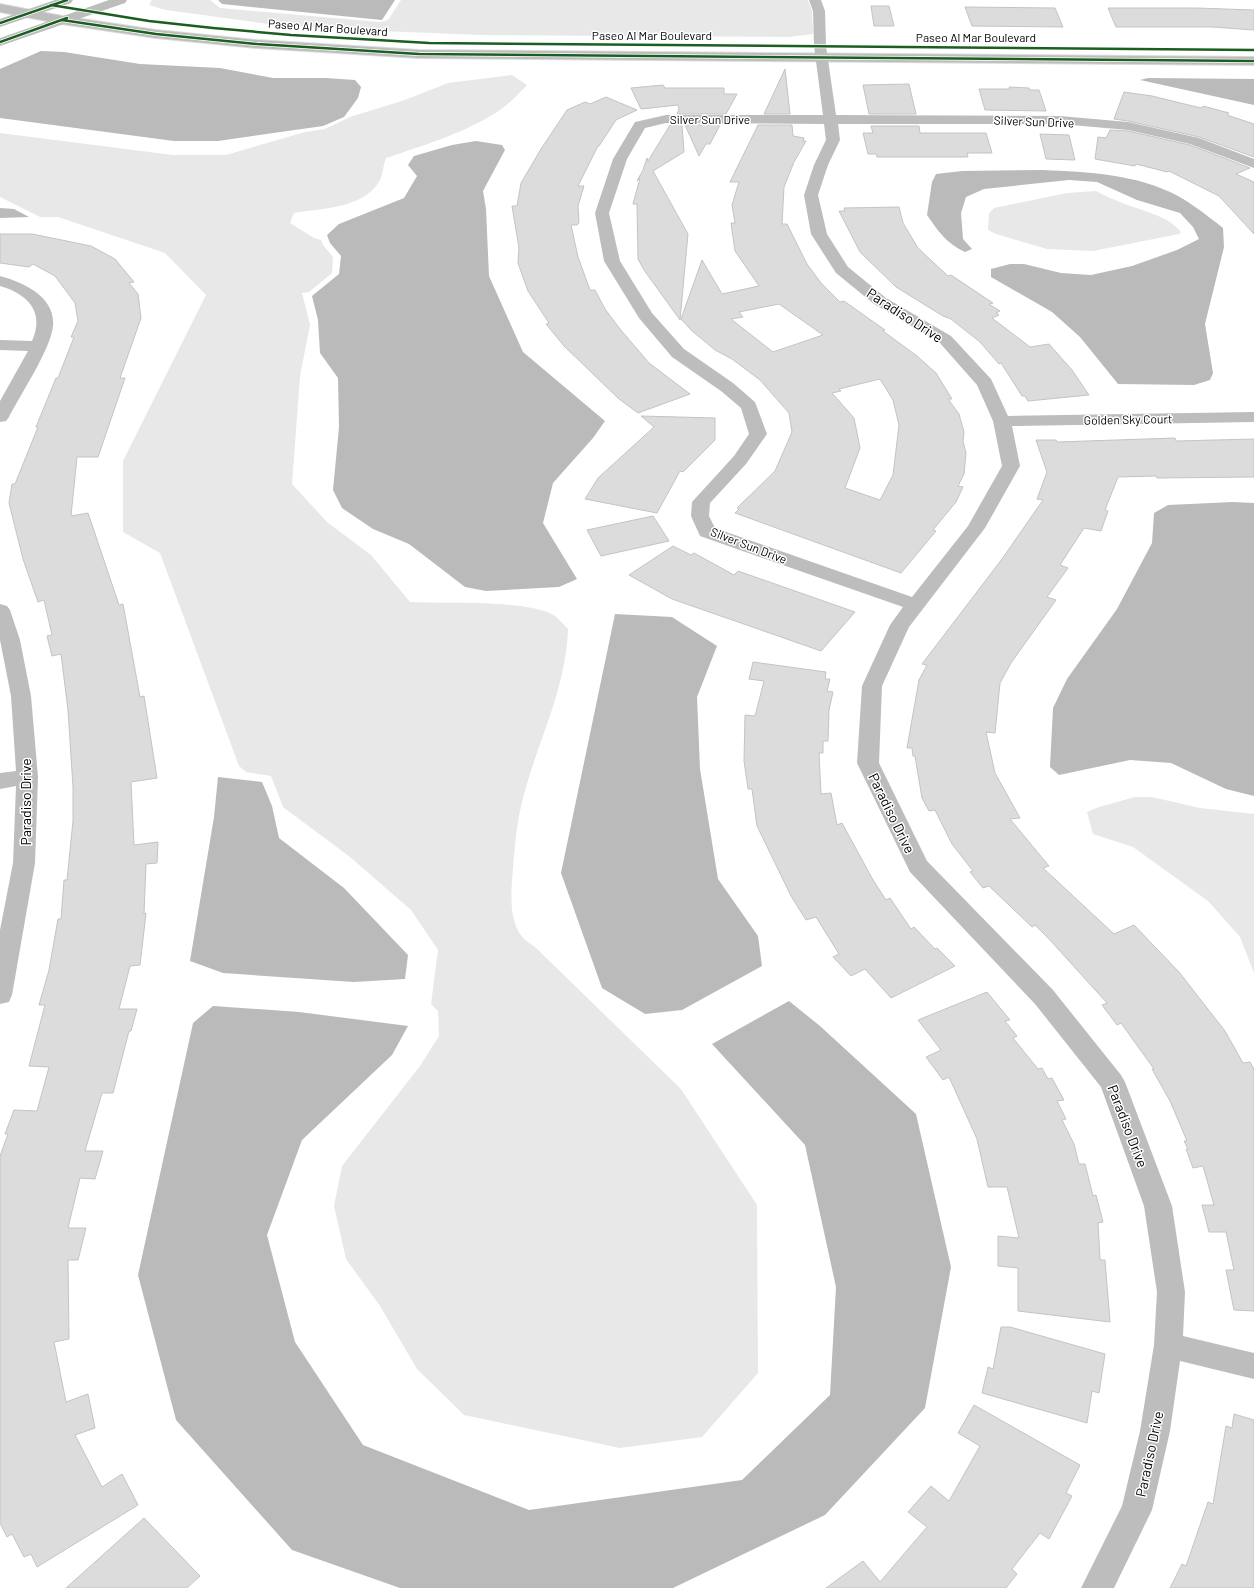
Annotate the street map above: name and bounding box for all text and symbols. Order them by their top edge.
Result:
street label: Paseo Al Mar Boulevard [268,16,388,38]
street label: Paseo Al Mar Boulevard [592,28,712,42]
street label: Paseo Al Mar Boulevard [916,30,1036,44]
street label: Silver Sun Drive [670,112,750,126]
street label: Silver Sun Drive [994,113,1074,129]
street label: Paradiso Drive [864,284,946,346]
street label: Golden Sky Court [1084,411,1172,427]
street label: Silver Sun Drive [709,524,789,566]
street label: Paradiso Drive [17,758,34,846]
street label: Paradiso Drive [865,770,919,856]
street label: Paradiso Drive [1104,1082,1152,1170]
street label: Paradiso Drive [1132,1410,1166,1498]

